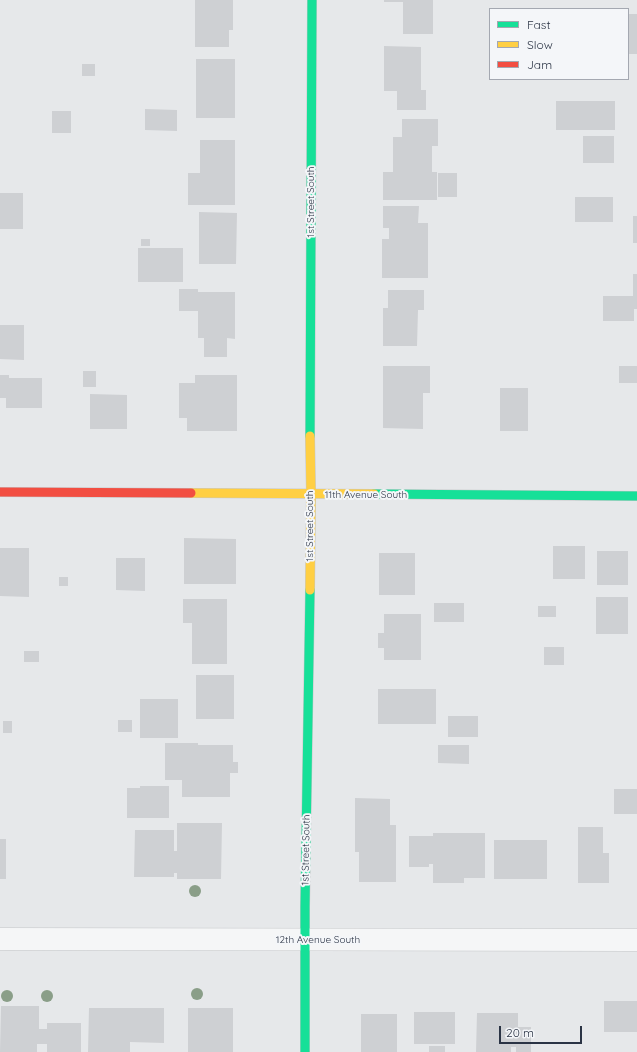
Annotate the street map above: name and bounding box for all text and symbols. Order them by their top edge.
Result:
legend [489,8,629,80]
text: Fast [527,17,551,32]
text: Slow [527,37,553,52]
text: Jam [527,57,552,72]
street label: 1st Street South [305,167,317,237]
street label: 11th Avenue South [325,489,407,501]
street label: 1st Street South [304,491,316,561]
street label: 1st Street South [299,814,313,886]
street label: 12th Avenue South [276,934,360,946]
scale bar [501,1018,584,1044]
text: 20 m [506,1025,534,1040]

